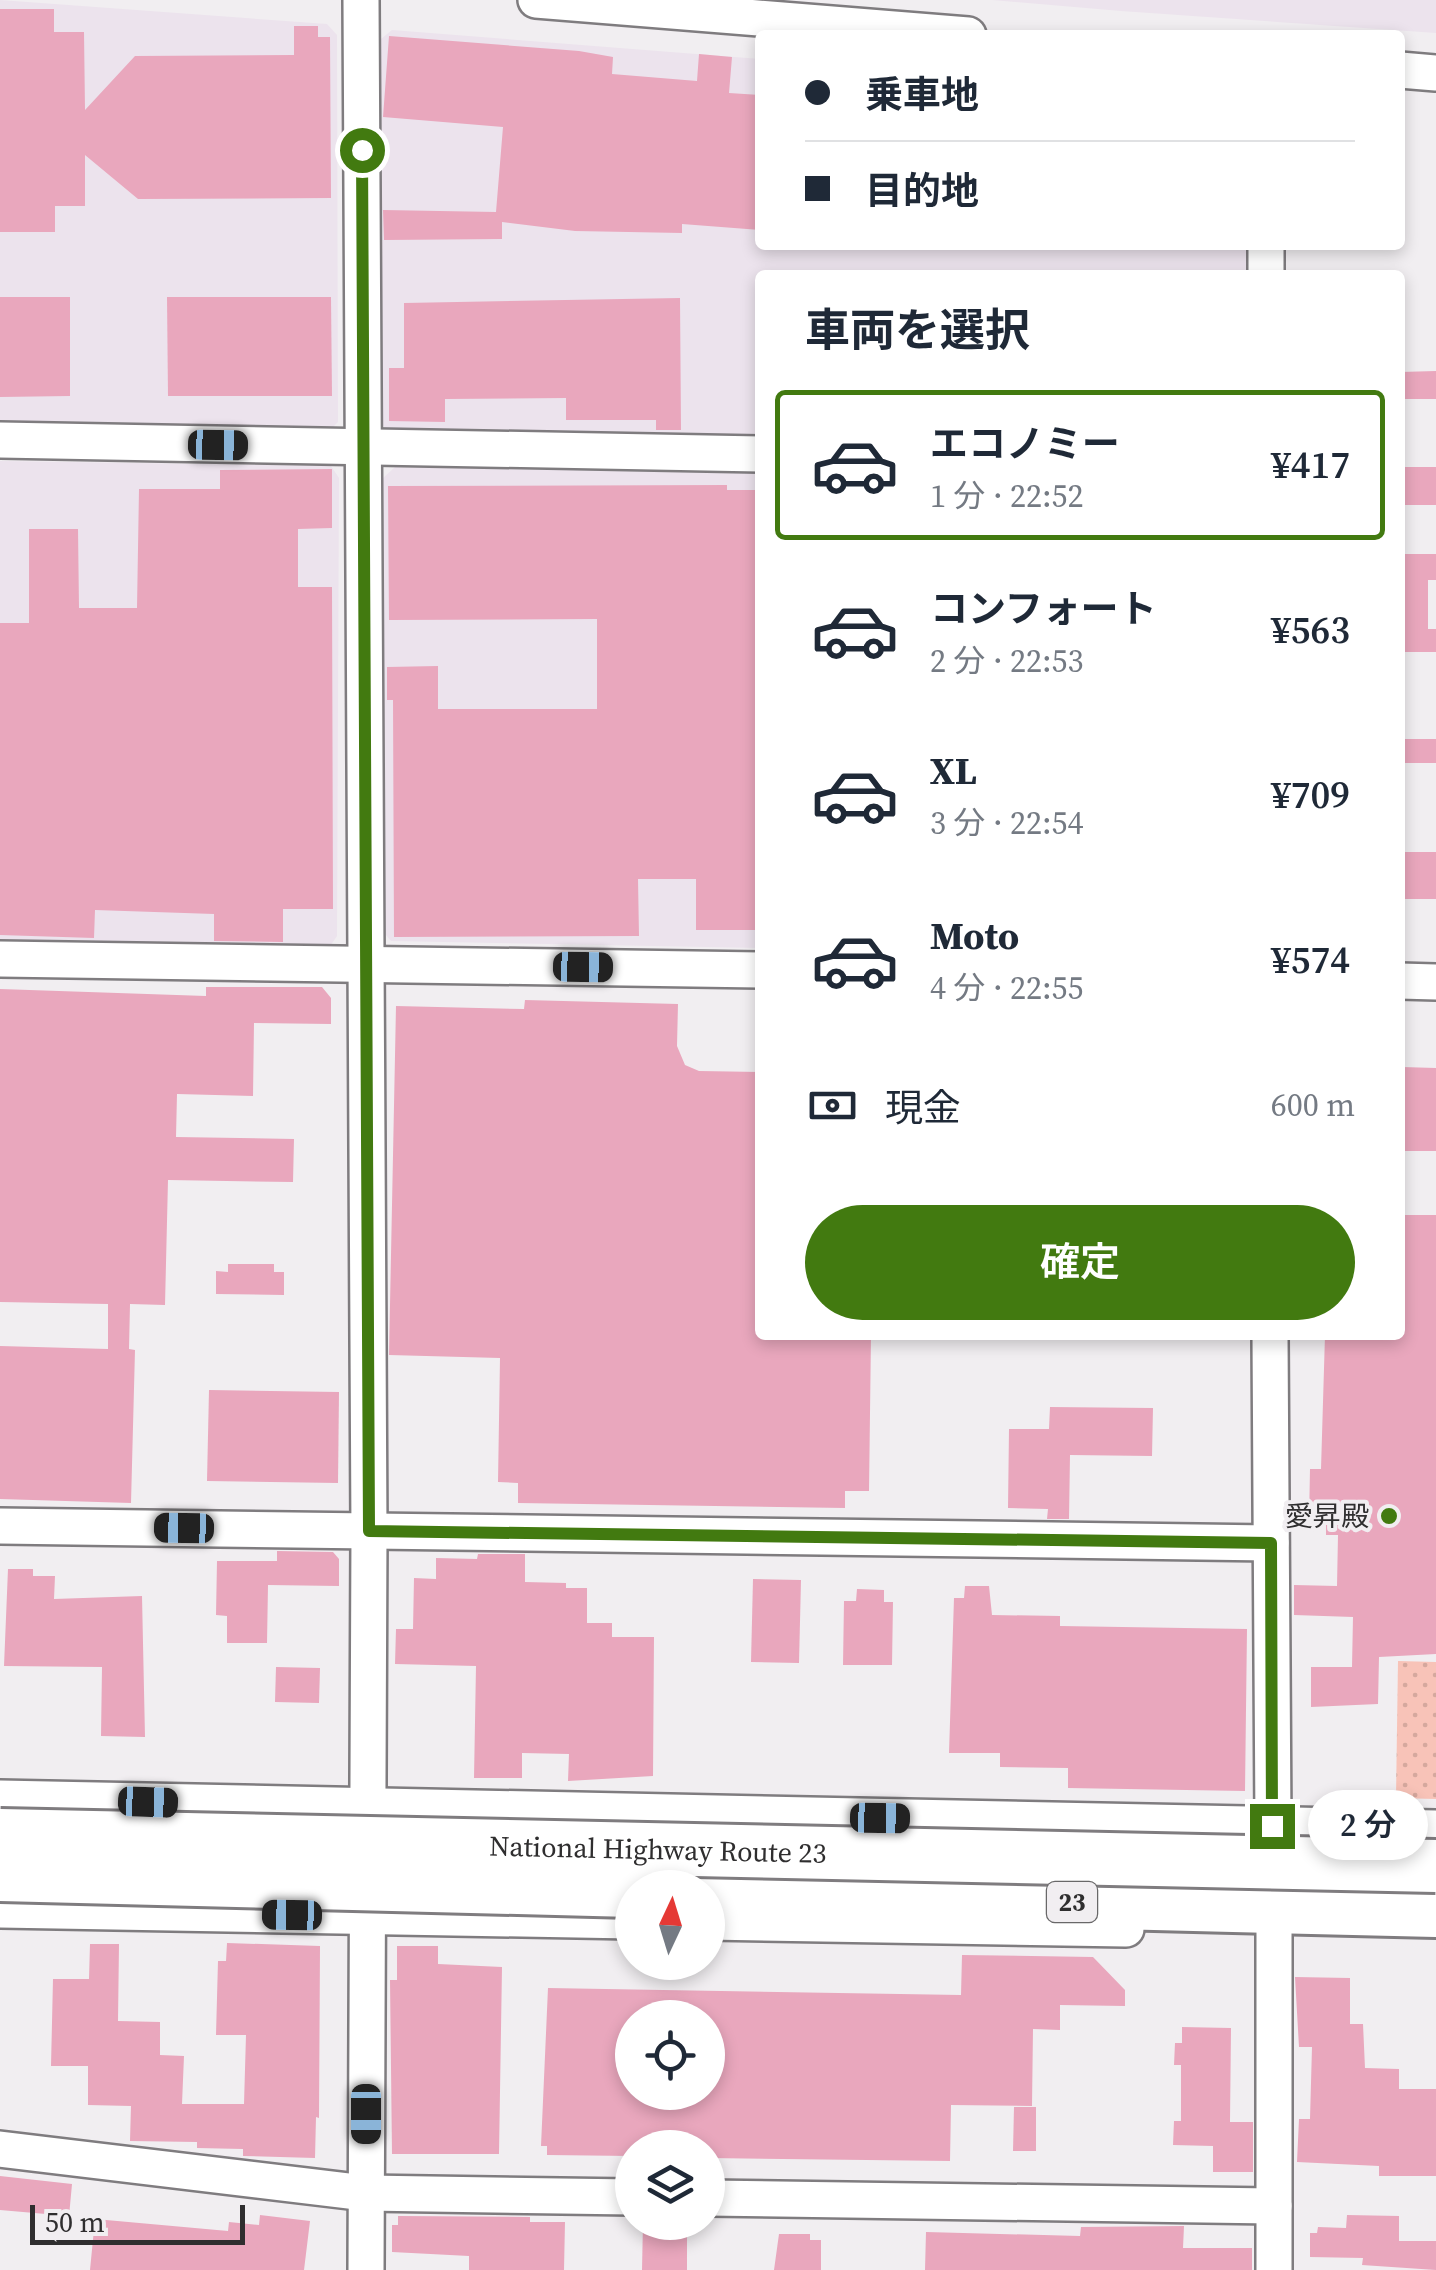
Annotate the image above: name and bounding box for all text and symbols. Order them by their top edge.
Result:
text: 乗車地 [865,69,979,121]
route start [340,128,385,173]
text: 目的地 [865,165,979,217]
text: 車両を選択 [805,299,1030,361]
text: エコノミー [930,418,1120,470]
icon: car [810,420,900,510]
car [188,429,248,461]
text: ¥417 [1271,439,1350,491]
text: 1 分 · 22:52 [930,474,1084,518]
text: コンフォート [930,583,1157,635]
icon: car [810,585,900,675]
text: ¥563 [1271,604,1350,656]
text: 2 分 · 22:53 [930,639,1084,683]
text: XL [930,745,977,797]
icon: car [810,750,900,840]
text: ¥709 [1271,769,1350,821]
text: 3 分 · 22:54 [930,801,1084,845]
text: Moto [930,910,1019,962]
icon: car [810,915,900,1005]
text: ¥574 [1271,934,1350,986]
car [553,951,613,983]
text: 4 分 · 22:55 [930,966,1084,1010]
icon: cash [805,1078,860,1133]
text: 現金 [885,1082,961,1134]
text: 600 m [1271,1083,1355,1127]
button: 確定 [805,1205,1355,1320]
place label: 愛昇殿 [1285,1497,1369,1535]
marker: 愛昇殿 [1378,1505,1400,1527]
car [154,1512,214,1544]
car [117,1786,179,1818]
callout: 2 分 [1307,1791,1427,1861]
car [850,1802,910,1834]
text: 2 分 [1340,1803,1396,1847]
route end [1250,1804,1295,1849]
street label: National Highway Route 23 [489,1827,827,1872]
north arrow [615,1870,725,1980]
map controls [615,1870,725,2240]
road number: 23 [1047,1882,1097,1922]
car [262,1899,322,1931]
button: locate [615,2000,725,2110]
car [351,2084,381,2144]
button: layers [615,2130,725,2240]
scale bar [30,2200,245,2244]
text: 50 m [45,2203,105,2241]

